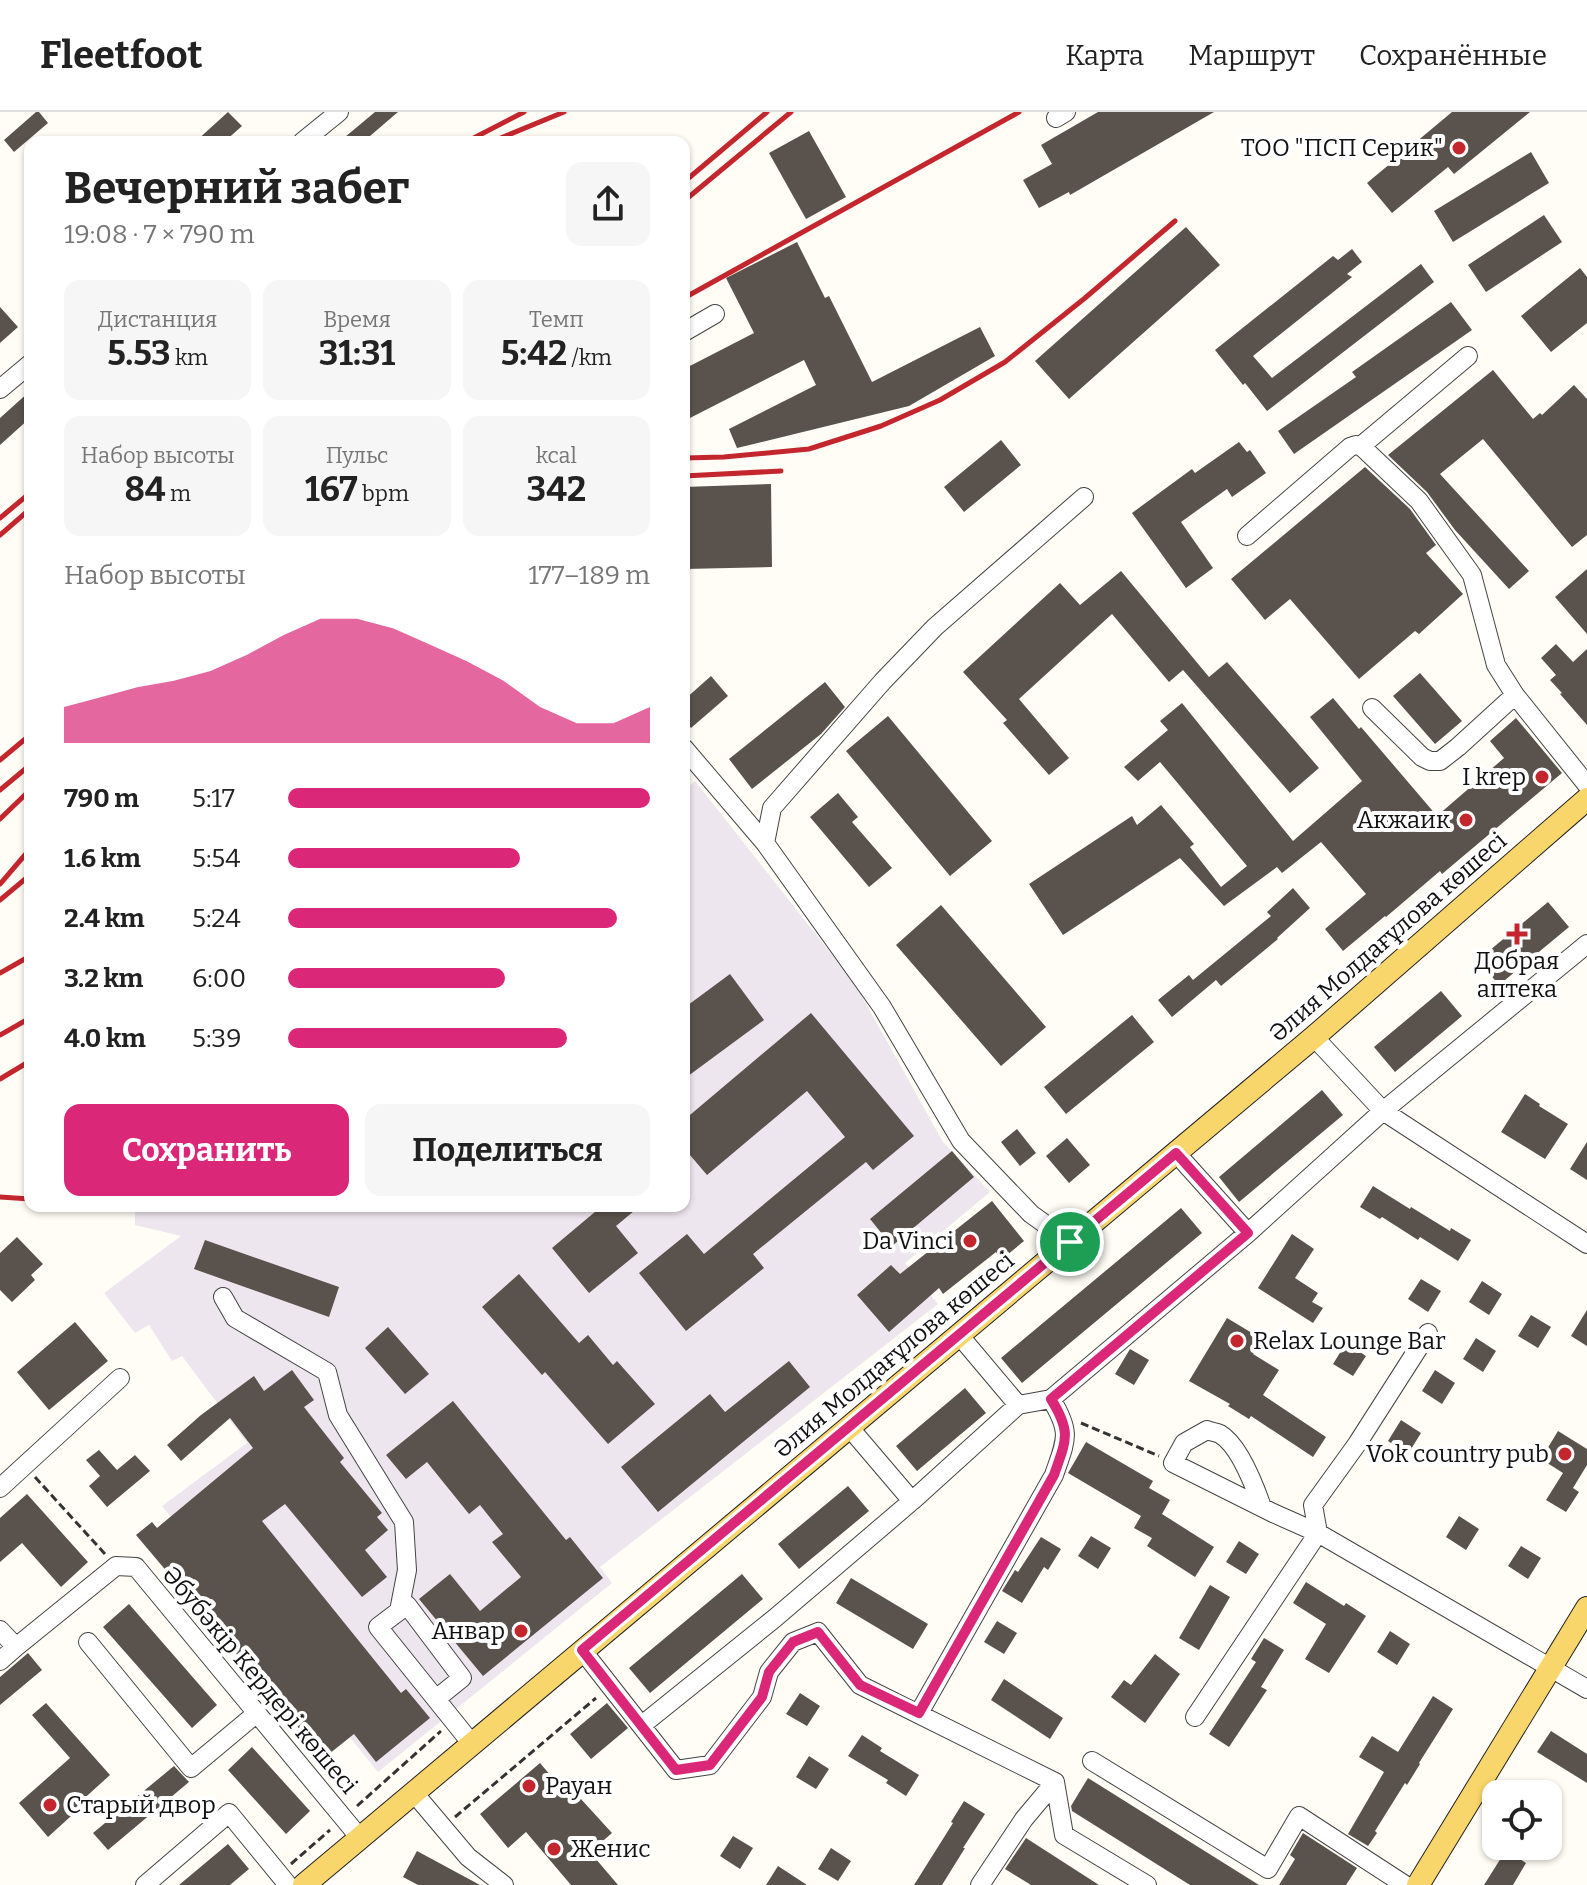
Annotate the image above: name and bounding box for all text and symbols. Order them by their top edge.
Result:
text: Fleetfoot [40,32,203,78]
text: Карта [1065,39,1144,72]
text: Маршрут [1188,39,1315,72]
text: Сохранённые [1359,39,1547,72]
place label: ТОО "ПСП Серик" [1241,134,1443,162]
marker: ТОО "ПСП Серик" [1450,139,1468,157]
text: Вечерний забег [64,162,409,215]
button: share [566,162,650,246]
text: 19:08 · 7 × 790 m [64,219,255,250]
text: Дистанция [98,306,217,333]
text: Время [323,306,391,333]
text: Темп [529,306,584,333]
text: 5.53 [107,333,171,374]
text: 31:31 [319,333,395,374]
text: 5:42 [501,333,567,374]
text: km [171,344,208,371]
text: /km [567,344,612,371]
text: Набор высоты [81,442,235,469]
text: Пульс [326,442,388,469]
text: kcal [536,442,577,469]
text: 84 [124,469,166,510]
text: 167 [305,469,358,510]
text: 342 [527,469,586,510]
text: m [166,480,191,507]
text: bpm [358,480,409,507]
text: Набор высоты [64,560,246,591]
text: 177–189 m [528,560,650,591]
place label: I krep [1462,763,1526,791]
marker: I krep [1533,768,1551,786]
text: 790 m [64,783,139,814]
text: 5:17 [192,783,235,814]
place label: Акжаик [1357,806,1450,834]
marker: Акжаик [1457,811,1475,829]
street label: Әлия Молдағұлова көшесі [1264,826,1512,1048]
text: 1.6 km [64,843,141,874]
text: 5:54 [192,843,240,874]
text: 2.4 km [64,903,145,934]
text: 5:24 [192,903,241,934]
marker: Добрая аптека [1508,925,1526,943]
place label: Добрая аптека [1475,947,1559,1003]
text: 3.2 km [64,963,143,994]
text: 6:00 [192,963,246,994]
text: 4.0 km [64,1023,146,1054]
text: 5:39 [192,1023,241,1054]
button: Сохранить [64,1104,349,1196]
button: Поделиться [365,1104,650,1196]
pin [1036,1208,1104,1276]
icon: arrive [1048,1220,1092,1264]
place label: Da Vinci [862,1227,954,1255]
marker: Da Vinci [961,1232,979,1250]
street label: Әлия Молдағұлова көшесі [768,1246,1020,1464]
place label: Relax Lounge Bar [1253,1327,1446,1355]
marker: Relax Lounge Bar [1228,1332,1246,1350]
place label: Vok country pub [1366,1440,1549,1468]
marker: Vok country pub [1556,1445,1574,1463]
street label: Әбубәкір Кердері көшесі [157,1561,363,1799]
place label: Анвар [432,1617,505,1645]
marker: Анвар [512,1622,530,1640]
place label: Рауан [545,1772,612,1800]
marker: Рауан [520,1777,538,1795]
map controls [1482,1780,1562,1860]
button: locate [1482,1780,1562,1860]
place label: Старый двор [66,1791,216,1819]
marker: Старый двор [41,1796,59,1814]
place label: Женис [570,1835,651,1863]
marker: Женис [545,1840,563,1858]

